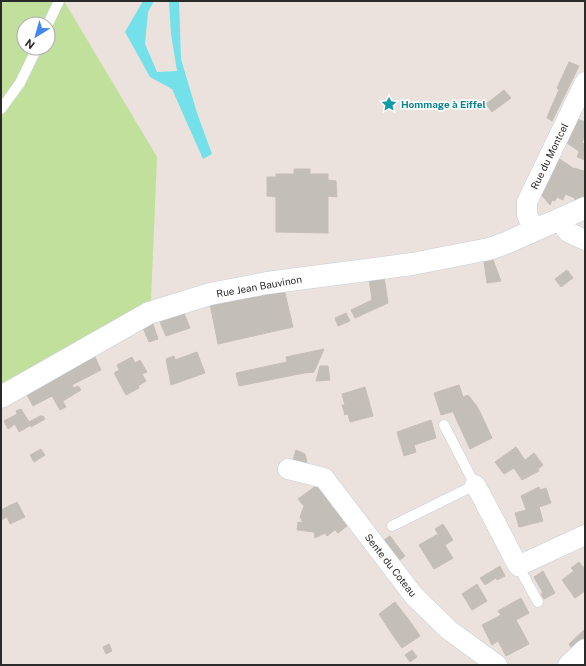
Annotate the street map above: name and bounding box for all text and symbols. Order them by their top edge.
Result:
north arrow [16,16,56,56]
text: N [23,37,37,51]
place icon: Hommage à Eiffel [380,95,398,113]
place label: Hommage à Eiffel [401,98,486,110]
street label: Rue du Montcel [528,121,570,191]
street label: Rue Jean Bauvinon [215,273,303,299]
street label: Sente du Coteau [363,531,419,599]

